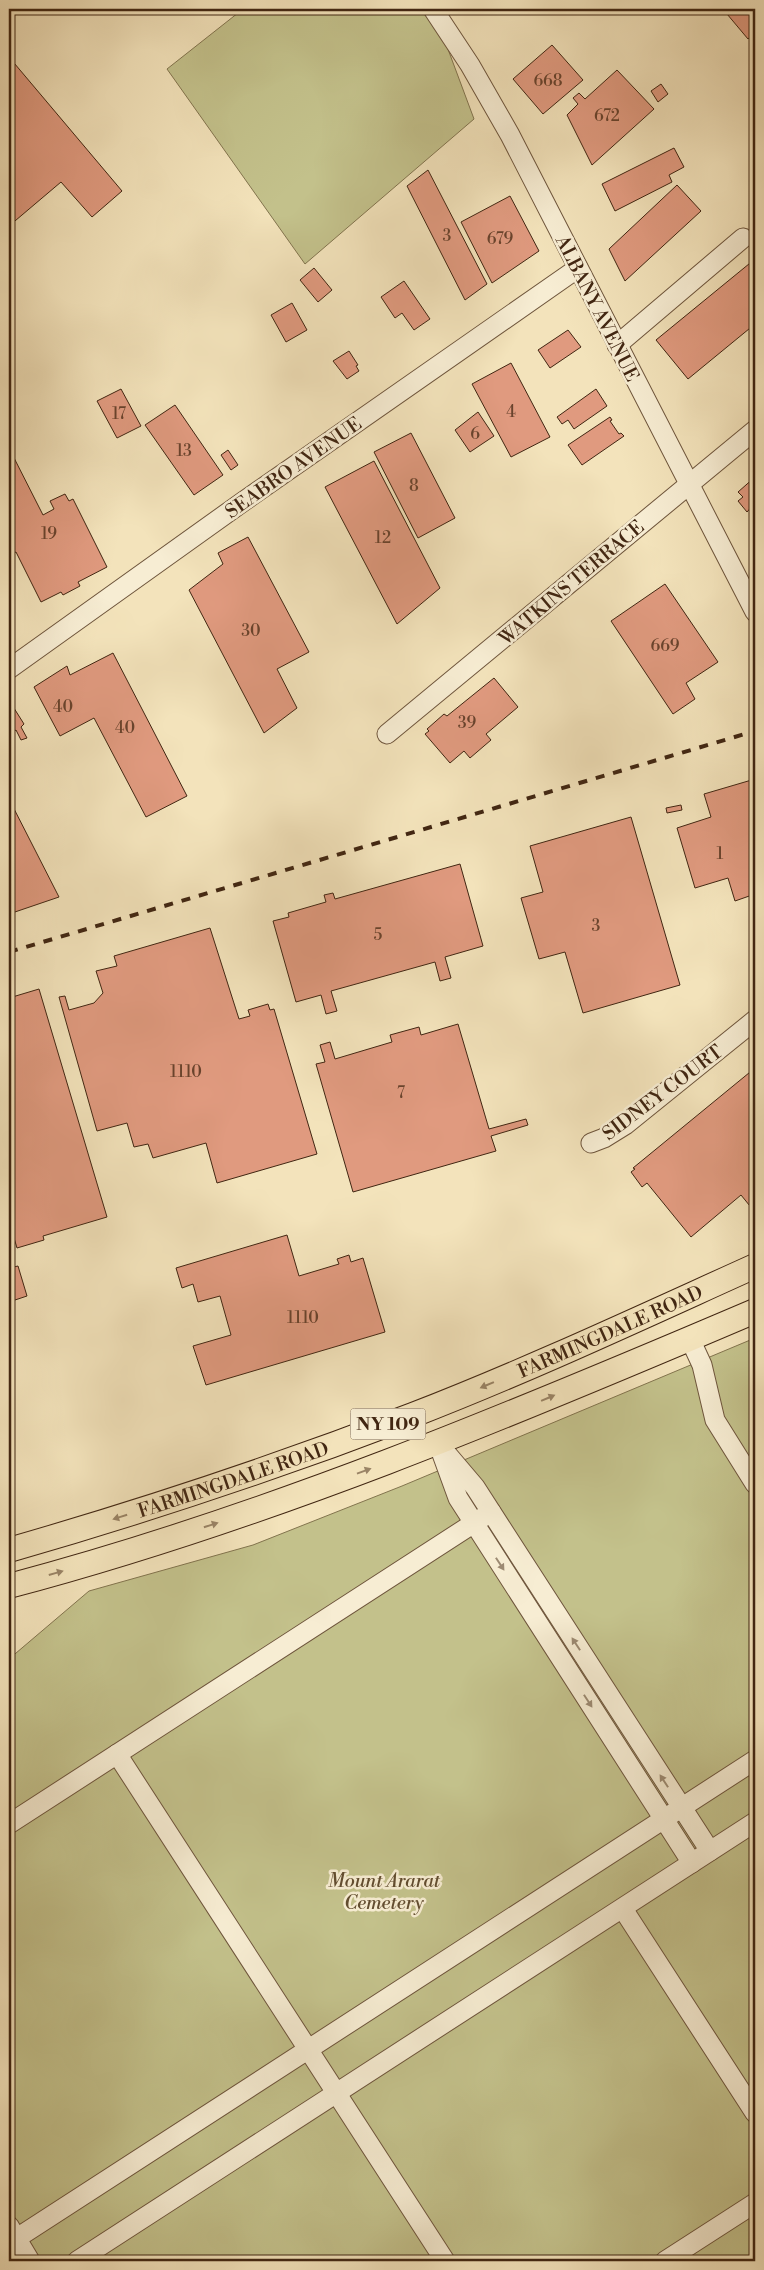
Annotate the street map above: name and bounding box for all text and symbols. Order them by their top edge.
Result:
house number: 668 [533,71,563,91]
house number: 672 [594,106,620,126]
house number: 3 [443,226,452,246]
house number: 679 [487,229,513,249]
street label: ALBANY AVENUE [549,230,644,386]
house number: 4 [506,402,516,422]
house number: 17 [112,404,126,424]
street label: SEABRO AVENUE [221,412,366,524]
house number: 6 [470,424,480,444]
house number: 13 [176,441,192,461]
house number: 8 [409,476,419,496]
street label: WATKINS TERRACE [493,515,649,651]
house number: 19 [41,524,57,544]
house number: 12 [375,528,391,548]
house number: 30 [241,621,261,641]
house number: 669 [650,636,680,656]
house number: 40 [53,697,73,717]
house number: 39 [458,713,477,733]
house number: 40 [115,718,135,738]
house number: 1 [717,844,724,864]
house number: 3 [592,916,601,936]
house number: 5 [374,925,383,945]
street label: SIDNEY COURT [598,1040,728,1146]
house number: 1110 [170,1062,202,1082]
house number: 7 [397,1083,405,1103]
street label: FARMINGDALE ROAD [514,1280,707,1384]
house number: 1110 [287,1308,319,1328]
one-way arrow [479,1381,494,1389]
one-way arrow [541,1394,555,1402]
road number: NY 109 [350,1408,426,1440]
street label: FARMINGDALE ROAD [135,1436,332,1523]
one-way arrow [357,1467,372,1474]
one-way arrow [112,1513,127,1521]
one-way arrow [204,1521,219,1529]
one-way arrow [495,1558,505,1571]
one-way arrow [48,1569,63,1577]
one-way arrow [572,1638,581,1651]
one-way arrow [583,1694,592,1708]
one-way arrow [660,1774,669,1788]
park label: Mount Ararat Cemetery [328,1869,441,1915]

